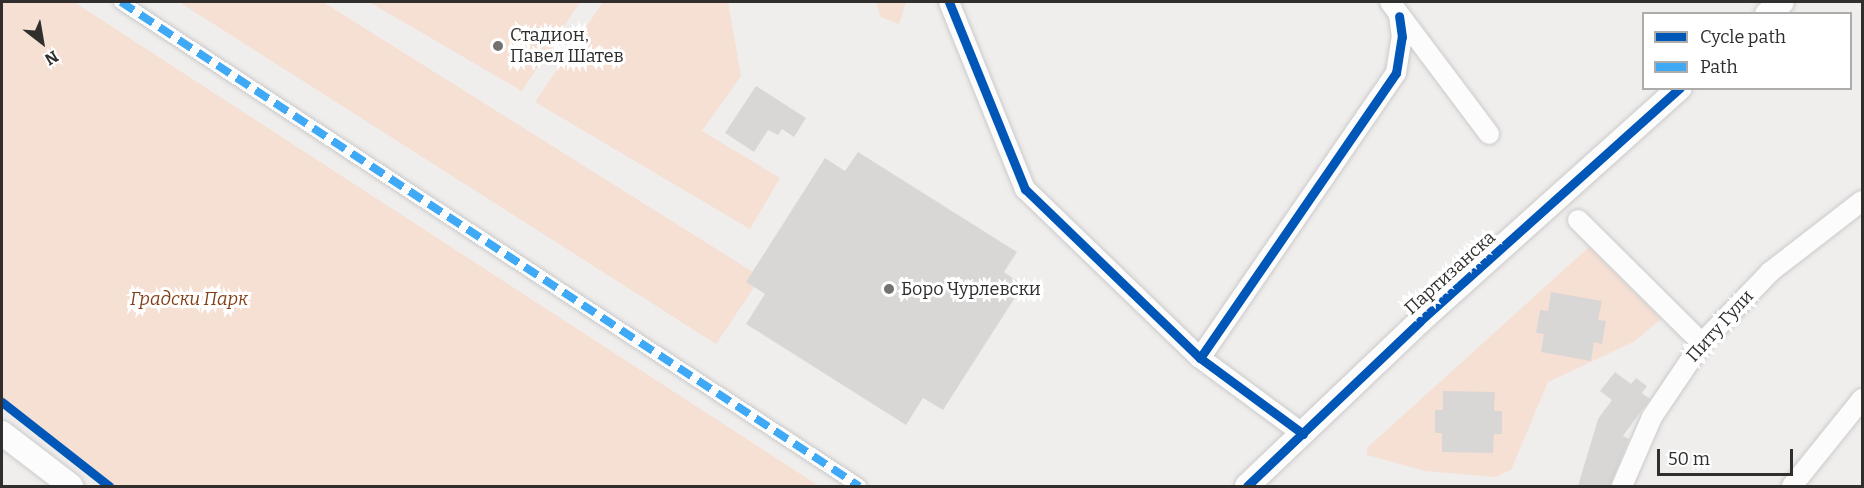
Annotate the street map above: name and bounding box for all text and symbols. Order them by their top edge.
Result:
north arrow [12,12,72,72]
legend [1642,12,1852,90]
place label: Стадион, Павел Шатев [510,25,624,68]
text: Cycle path [1700,26,1786,48]
marker: Стадион, Павел Шатев [491,39,505,53]
text: N [41,47,62,69]
text: Path [1700,56,1738,78]
street label: Партизанска [1400,227,1500,319]
place label: Боро Чурлевски [901,278,1041,300]
marker: Боро Чурлевски [882,282,896,296]
street label: Питу Гули [1682,286,1758,366]
park label: Градски Парк [130,288,248,310]
scale bar [1660,437,1796,475]
text: 50 m [1668,448,1710,470]

